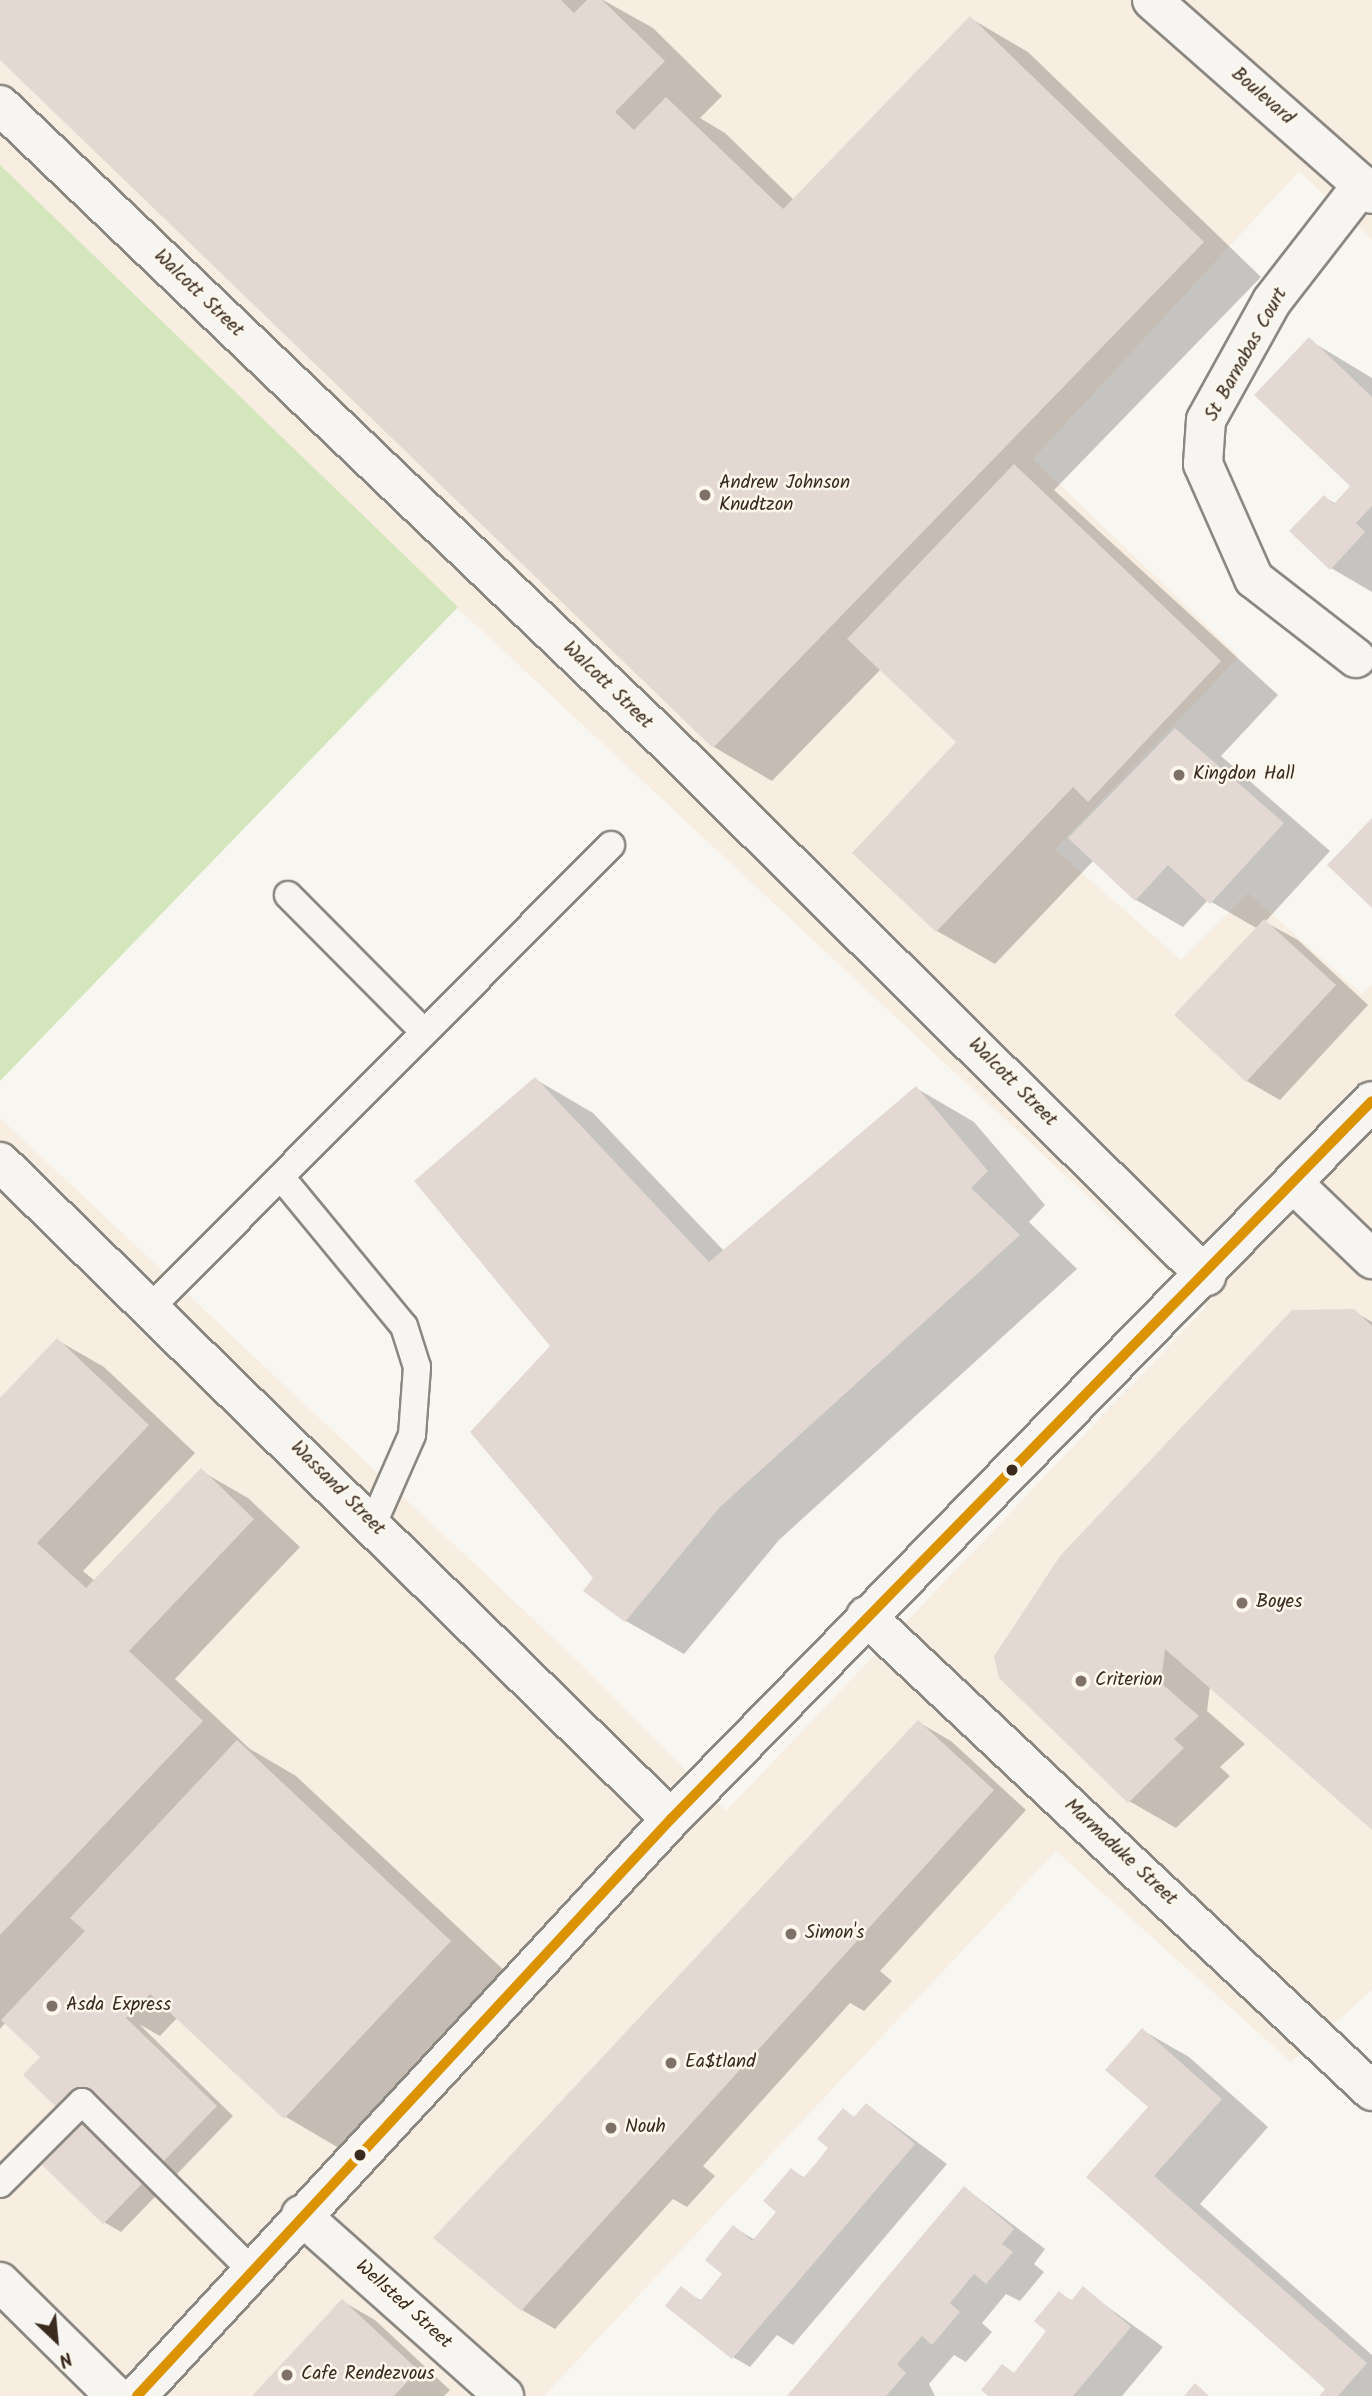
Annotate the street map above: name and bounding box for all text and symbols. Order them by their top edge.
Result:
street label: Boulevard [1226,64,1298,130]
street label: Walcott Street [148,246,248,342]
street label: St Barnabas Court [1201,284,1293,426]
place label: Andrew Johnson Knudtzon [719,473,850,517]
marker: Andrew Johnson Knudtzon [697,487,713,503]
street label: Walcott Street [557,638,657,734]
place label: Kingdon Hall [1193,764,1295,786]
marker: Kingdon Hall [1171,767,1187,783]
street label: Walcott Street [963,1034,1061,1132]
street label: Wassand Street [285,1437,389,1541]
unlabelled marker [1005,1463,1019,1477]
place label: Boyes [1256,1592,1302,1614]
marker: Boyes [1234,1595,1250,1611]
place label: Criterion [1095,1670,1163,1692]
marker: Criterion [1073,1673,1089,1689]
street label: Marmaduke Street [1059,1795,1181,1911]
place label: Simon's [805,1923,864,1945]
marker: Simon's [783,1926,799,1942]
place label: Asda Express [66,1995,171,2017]
marker: Asda Express [44,1998,60,2014]
place label: Ea$tland [685,2052,756,2074]
marker: Ea$tland [663,2055,679,2071]
place label: Nouh [625,2117,666,2139]
marker: Nouh [603,2120,619,2136]
unlabelled marker [353,2148,367,2162]
street label: Wellsted Street [350,2256,456,2354]
north arrow [21,2305,91,2375]
text: N [53,2343,77,2375]
place label: Cafe Rendezvous [301,2364,435,2386]
marker: Cafe Rendezvous [279,2367,295,2383]

